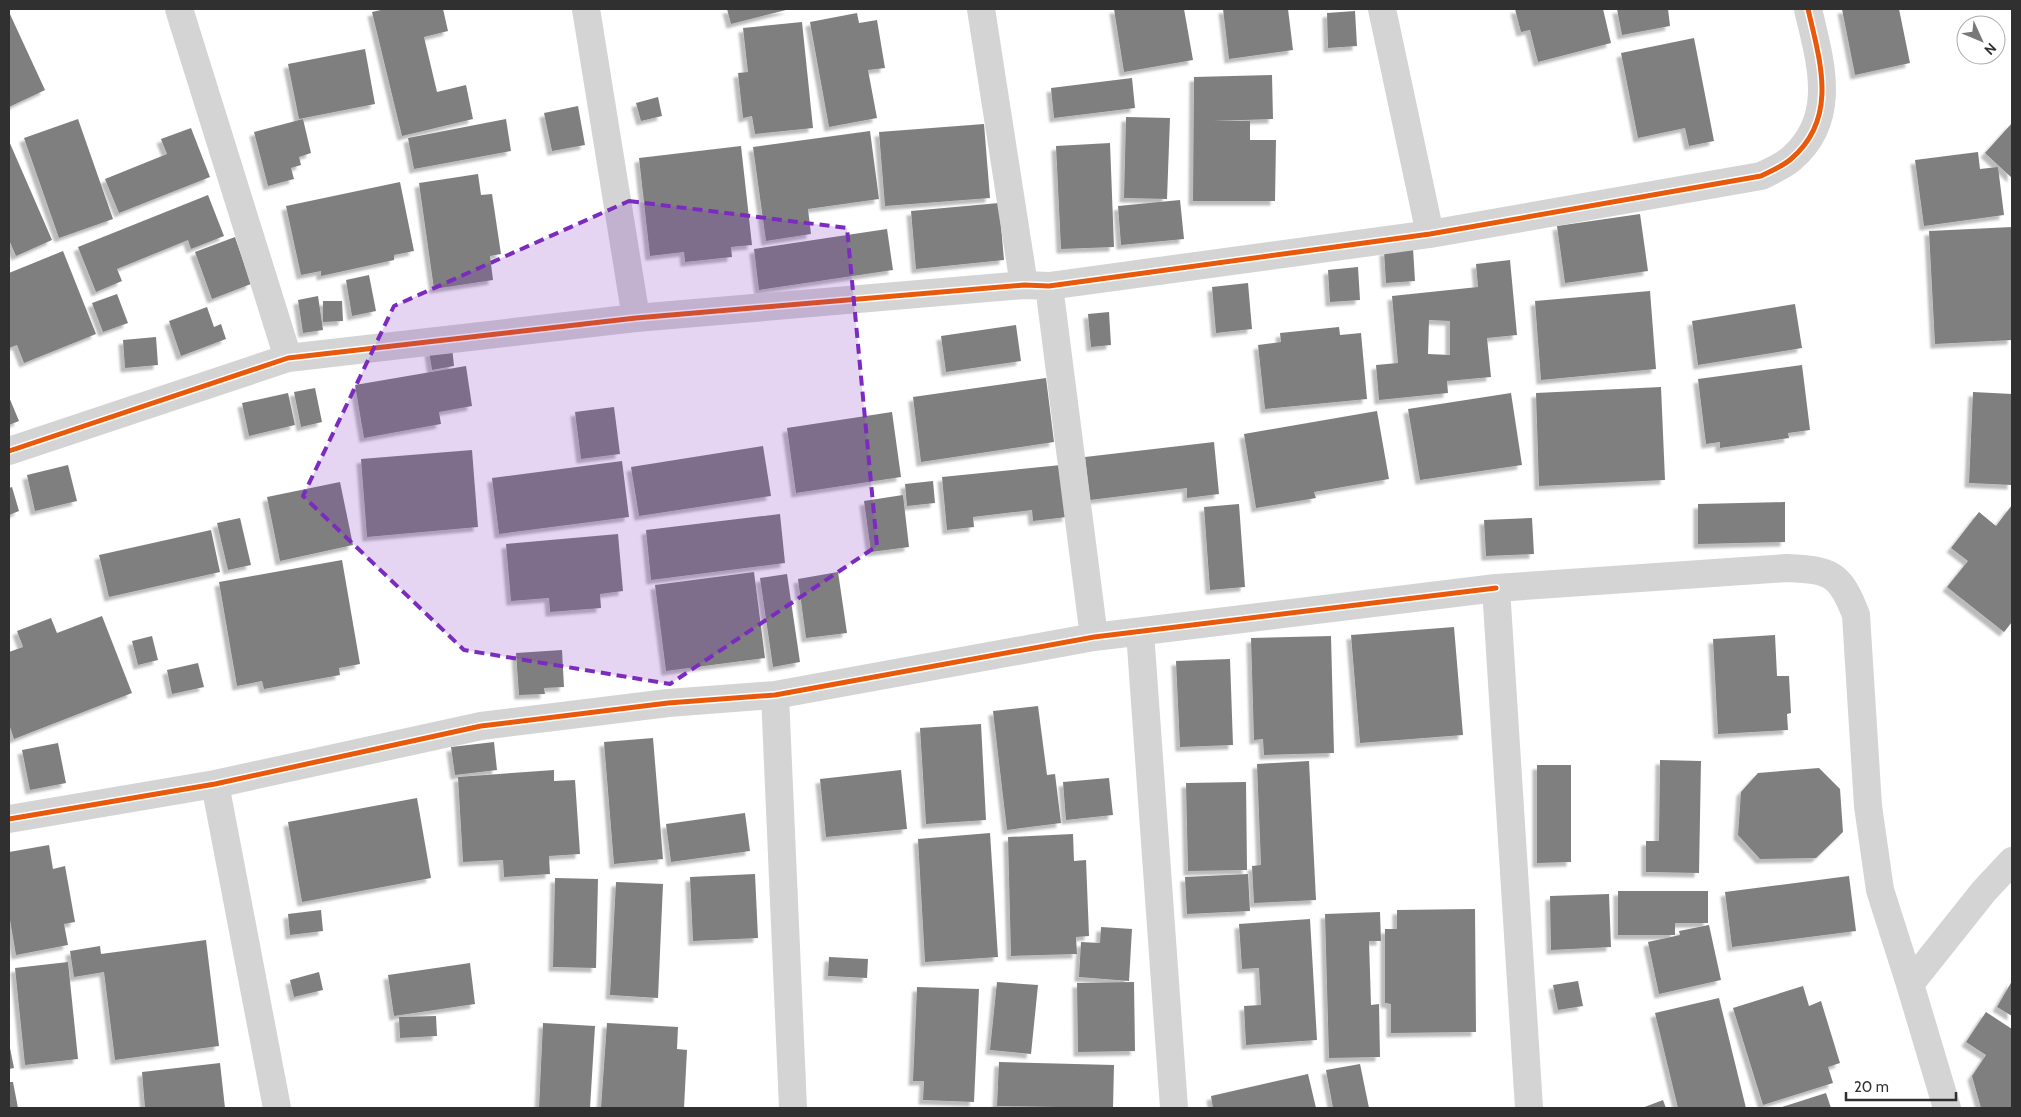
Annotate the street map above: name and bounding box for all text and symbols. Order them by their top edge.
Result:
north arrow [1956,15,2006,65]
text: N [1980,39,2000,59]
scale bar [1846,1070,1956,1102]
text: 20 m [1854,1078,1889,1096]

